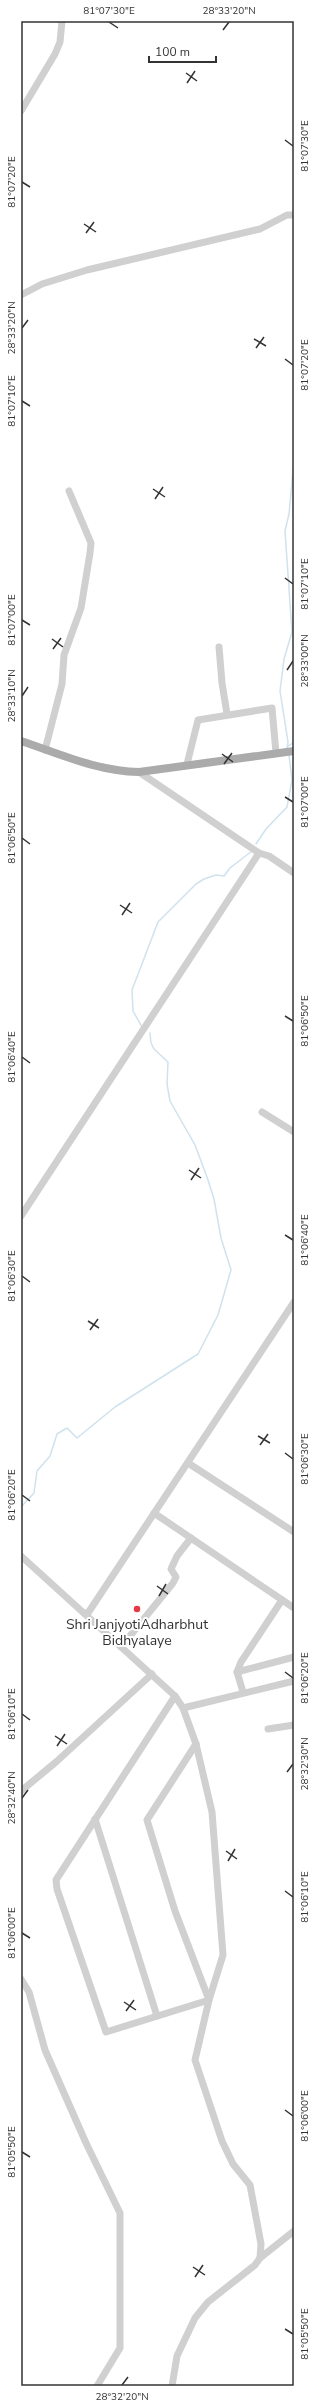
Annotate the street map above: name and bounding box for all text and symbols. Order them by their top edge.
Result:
text: 81°07'30"E [83,4,135,18]
text: 28°33'20"N [202,4,256,18]
scale bar [149,38,216,64]
text: 100 m [155,44,190,60]
text: 81°07'30"E [298,120,312,172]
text: 81°07'20"E [5,156,19,208]
text: 28°33'20"N [5,301,19,355]
text: 81°07'20"E [298,339,312,391]
text: 81°07'10"E [5,375,19,427]
text: 81°07'10"E [298,558,312,610]
text: 81°07'00"E [5,594,19,646]
text: 28°33'00"N [298,634,312,688]
text: 28°33'10"N [5,669,19,723]
text: 81°07'00"E [298,776,312,828]
text: 81°06'50"E [5,812,19,864]
text: 81°06'50"E [298,995,312,1047]
text: 81°06'40"E [5,1031,19,1083]
text: 81°06'40"E [298,1214,312,1266]
text: 81°06'30"E [5,1250,19,1302]
text: 81°06'30"E [298,1433,312,1485]
text: 81°06'20"E [5,1469,19,1521]
marker: Shri JanjyotiAdharbhut Bidhyalaye [132,1604,142,1614]
place label: Shri JanjyotiAdharbhut Bidhyalaye [66,1615,208,1650]
text: 81°06'20"E [298,1652,312,1704]
text: 81°06'10"E [5,1688,19,1740]
text: 28°32'30"N [298,1737,312,1791]
text: 28°32'40"N [5,1771,19,1825]
text: 81°06'10"E [298,1871,312,1923]
text: 81°06'00"E [5,1907,19,1959]
text: 81°06'00"E [298,2090,312,2142]
text: 81°05'50"E [5,2126,19,2178]
text: 81°05'50"E [298,2308,312,2360]
text: 28°32'20"N [95,2390,149,2404]

